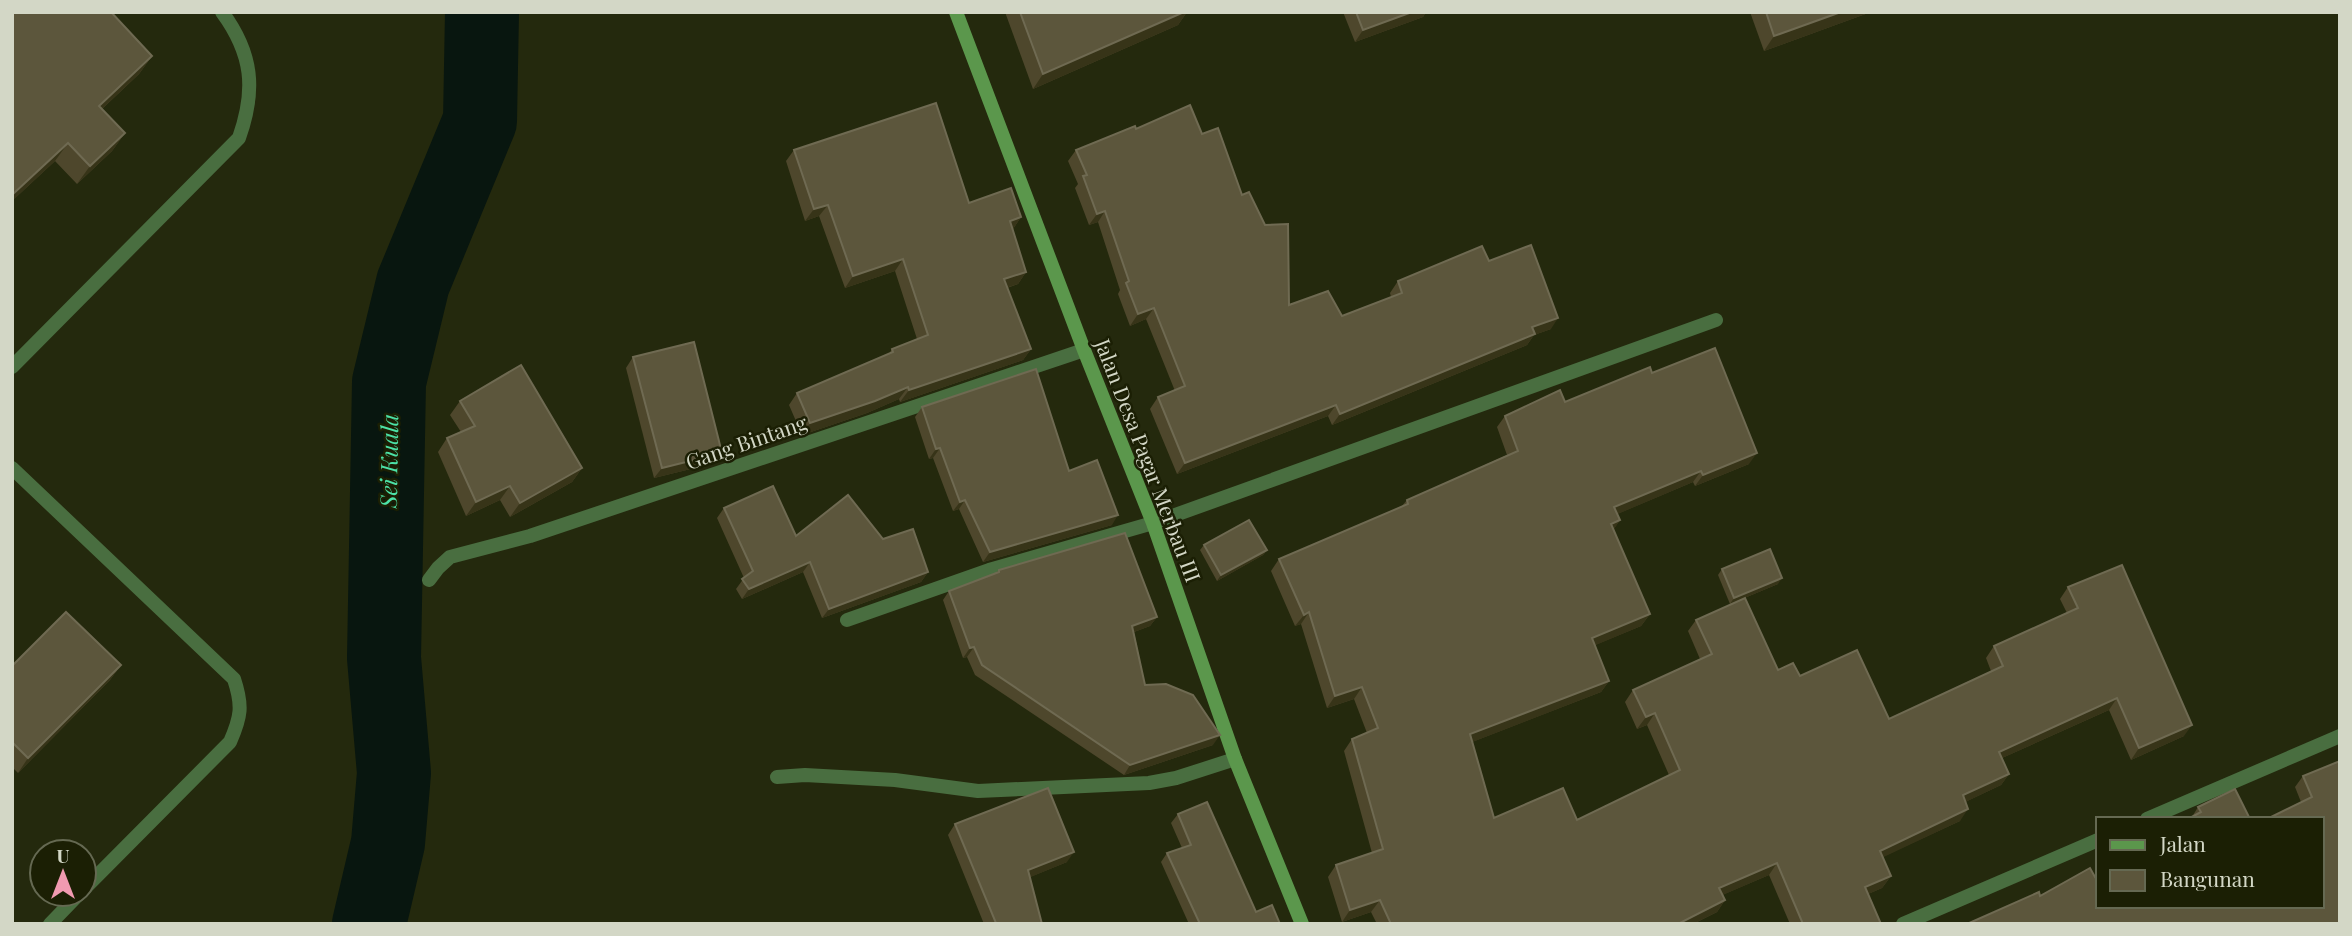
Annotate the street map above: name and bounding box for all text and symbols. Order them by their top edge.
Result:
street label: Jalan Desa Pagar Merbau III [1089,333,1208,586]
street label: Gang Bintang [682,407,810,475]
water label: Sei Kuala [372,414,404,509]
legend [2096,817,2324,908]
text: Jalan [2159,829,2206,857]
north arrow [28,838,98,908]
text: U [56,842,70,868]
text: Bangunan [2160,864,2255,892]

